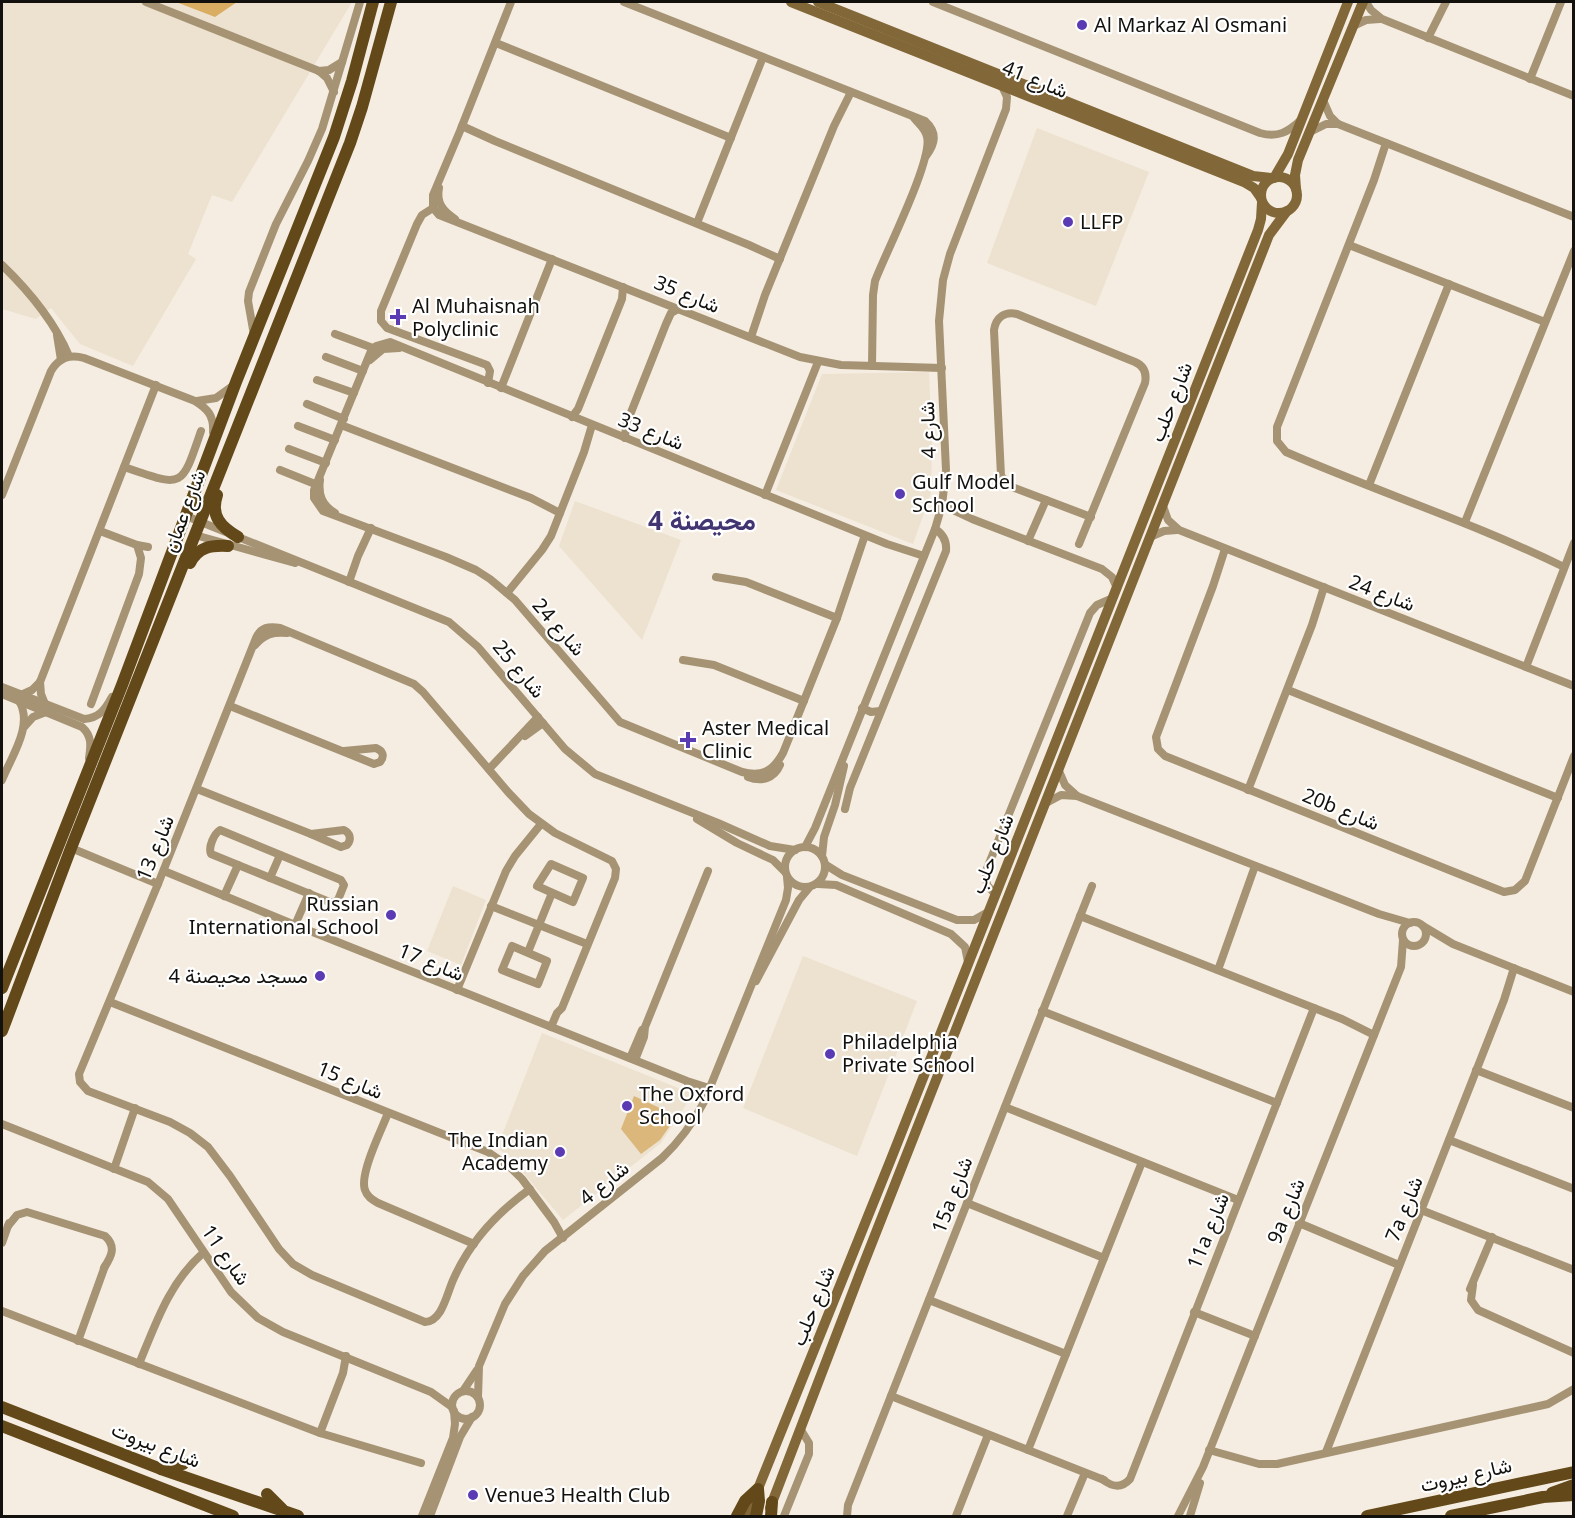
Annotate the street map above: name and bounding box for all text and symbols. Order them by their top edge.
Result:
place label: Al Markaz Al Osmani [1094,11,1287,38]
marker: Al Markaz Al Osmani [1075,18,1089,32]
street label: شارع 41 [998,53,1072,105]
place label: LLFP [1080,208,1123,235]
marker: LLFP [1061,215,1075,229]
street label: شارع 35 [650,268,724,320]
place label: Al Muhaisnah Polyclinic [412,292,540,342]
marker: Al Muhaisnah Polyclinic [389,308,407,326]
street label: شارع حلب [1143,358,1199,446]
street label: شارع 4 [913,401,943,459]
street label: شارع 33 [614,405,688,457]
street label: شارع عمان [156,466,212,556]
place label: Gulf Model School [912,468,1015,518]
marker: Gulf Model School [893,487,907,501]
district label: محيصنة 4 [648,502,756,538]
street label: شارع 24 [1345,568,1419,618]
street label: شارع 24 [526,592,592,662]
street label: شارع 25 [486,634,552,704]
place label: Aster Medical Clinic [702,714,829,764]
marker: Aster Medical Clinic [679,731,697,749]
street label: 20b شارع [1298,781,1384,837]
street label: شارع حلب [963,810,1021,898]
street label: شارع 13 [129,811,181,885]
place label: Russian International School [189,890,379,940]
marker: Russian International School [384,908,398,922]
street label: شارع 17 [394,936,468,988]
place label: مسجد محيصنة 4 [168,962,308,989]
marker: مسجد محيصنة 4 [313,969,327,983]
place label: Philadelphia Private School [842,1028,975,1078]
marker: Philadelphia Private School [823,1047,837,1061]
street label: شارع 15 [313,1054,387,1106]
place label: The Oxford School [639,1080,744,1130]
marker: The Oxford School [620,1099,634,1113]
place label: The Indian Academy [448,1126,549,1176]
marker: The Indian Academy [553,1145,567,1159]
street label: 15a شارع [925,1153,979,1237]
street label: شارع 4 [573,1154,635,1212]
street label: 7a شارع [1378,1172,1430,1246]
street label: 9a شارع [1260,1174,1312,1248]
street label: 11a شارع [1180,1189,1236,1273]
street label: شارع 11 [195,1219,257,1291]
street label: شارع حلب [784,1262,842,1350]
street label: شارع بيروت [108,1415,204,1475]
street label: شارع بيروت [1418,1451,1514,1499]
place label: Venue3 Health Club [485,1481,670,1508]
marker: Venue3 Health Club [466,1488,480,1502]

